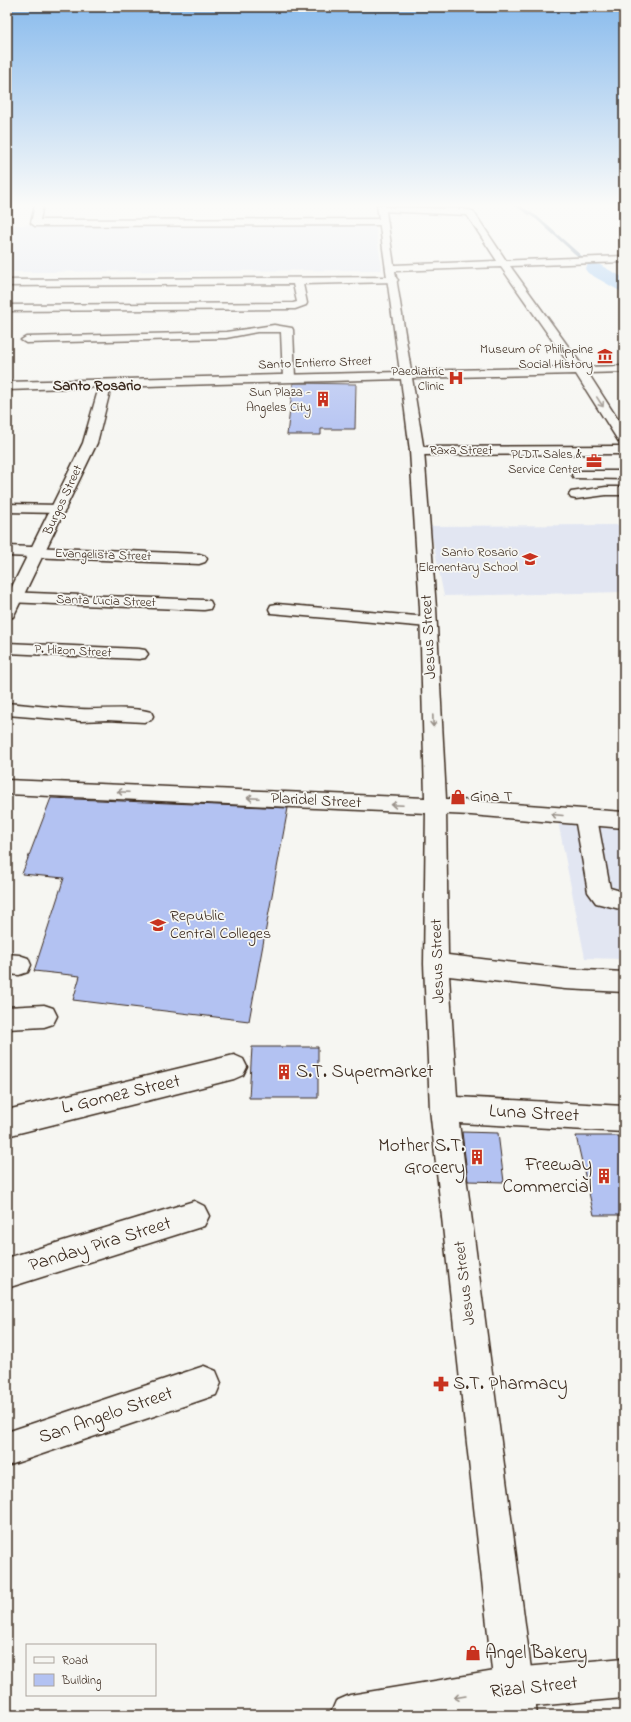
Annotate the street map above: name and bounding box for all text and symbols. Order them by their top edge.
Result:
place label: Museum of Philippine Social History [480,340,593,375]
museum icon: Museum of Philippine Social History [596,347,614,365]
street label: Santo Entierro Street [258,351,373,374]
place label: Paediatric Clinic [391,362,444,396]
hospital icon: Paediatric Clinic [447,369,465,387]
district label: Santo Rosario [53,375,142,397]
place label: Sun Plaza - Angeles City [246,383,311,418]
building icon: Sun Plaza - Angeles City [314,390,332,408]
one-way arrow [596,396,604,407]
street label: Raxa Street [429,441,493,460]
place label: PLDT Sales & Service Center [508,445,583,479]
office icon: PLDT Sales & Service Center [585,452,603,470]
street label: Burgos Street [38,461,89,540]
place label: Santo Rosario Elementary School [418,543,518,578]
street label: Evangelista Street [54,544,152,567]
school or university icon: Santo Rosario Elementary School [521,550,539,568]
street label: Santa Lucia Street [56,590,157,612]
street label: Jesus Street [415,593,443,680]
street label: P. Hizon Street [34,639,113,663]
one-way arrow [429,714,436,727]
place label: Gina T [470,785,513,809]
street label: Plaridel Street [270,787,363,815]
one-way arrow [117,788,130,796]
shop icon: Gina T [449,788,467,806]
one-way arrow [247,795,260,802]
one-way arrow [391,801,404,809]
one-way arrow [551,812,564,819]
place label: Republic Central Colleges [170,904,271,946]
school or university icon: Republic Central Colleges [149,916,167,934]
street label: Jesus Street [425,918,451,1004]
place label: S.T. Supermarket [296,1059,434,1086]
building icon: S.T. Supermarket [275,1063,293,1081]
street label: L. Gomez Street [59,1068,184,1122]
street label: Luna Street [488,1098,580,1130]
place label: Mother S.T. Grocery [378,1133,465,1183]
building icon: Mother S.T. Grocery [468,1148,486,1166]
place label: Freeway Commercial [502,1152,592,1201]
building icon: Freeway Commercial [595,1167,613,1185]
street label: Panday Pira Street [25,1210,175,1280]
street label: Jesus Street [448,1239,482,1326]
place label: S.T. Pharmacy [453,1371,568,1399]
pharmacy icon: S.T. Pharmacy [432,1375,450,1393]
street label: San Angelo Street [35,1380,178,1454]
place label: Angel Bakery [485,1640,587,1669]
legend [26,1644,156,1696]
shop icon: Angel Bakery [464,1644,482,1662]
text: Road [62,1652,88,1670]
street label: Rizal Street [489,1670,580,1706]
text: Building [61,1672,101,1691]
one-way arrow [454,1693,467,1701]

